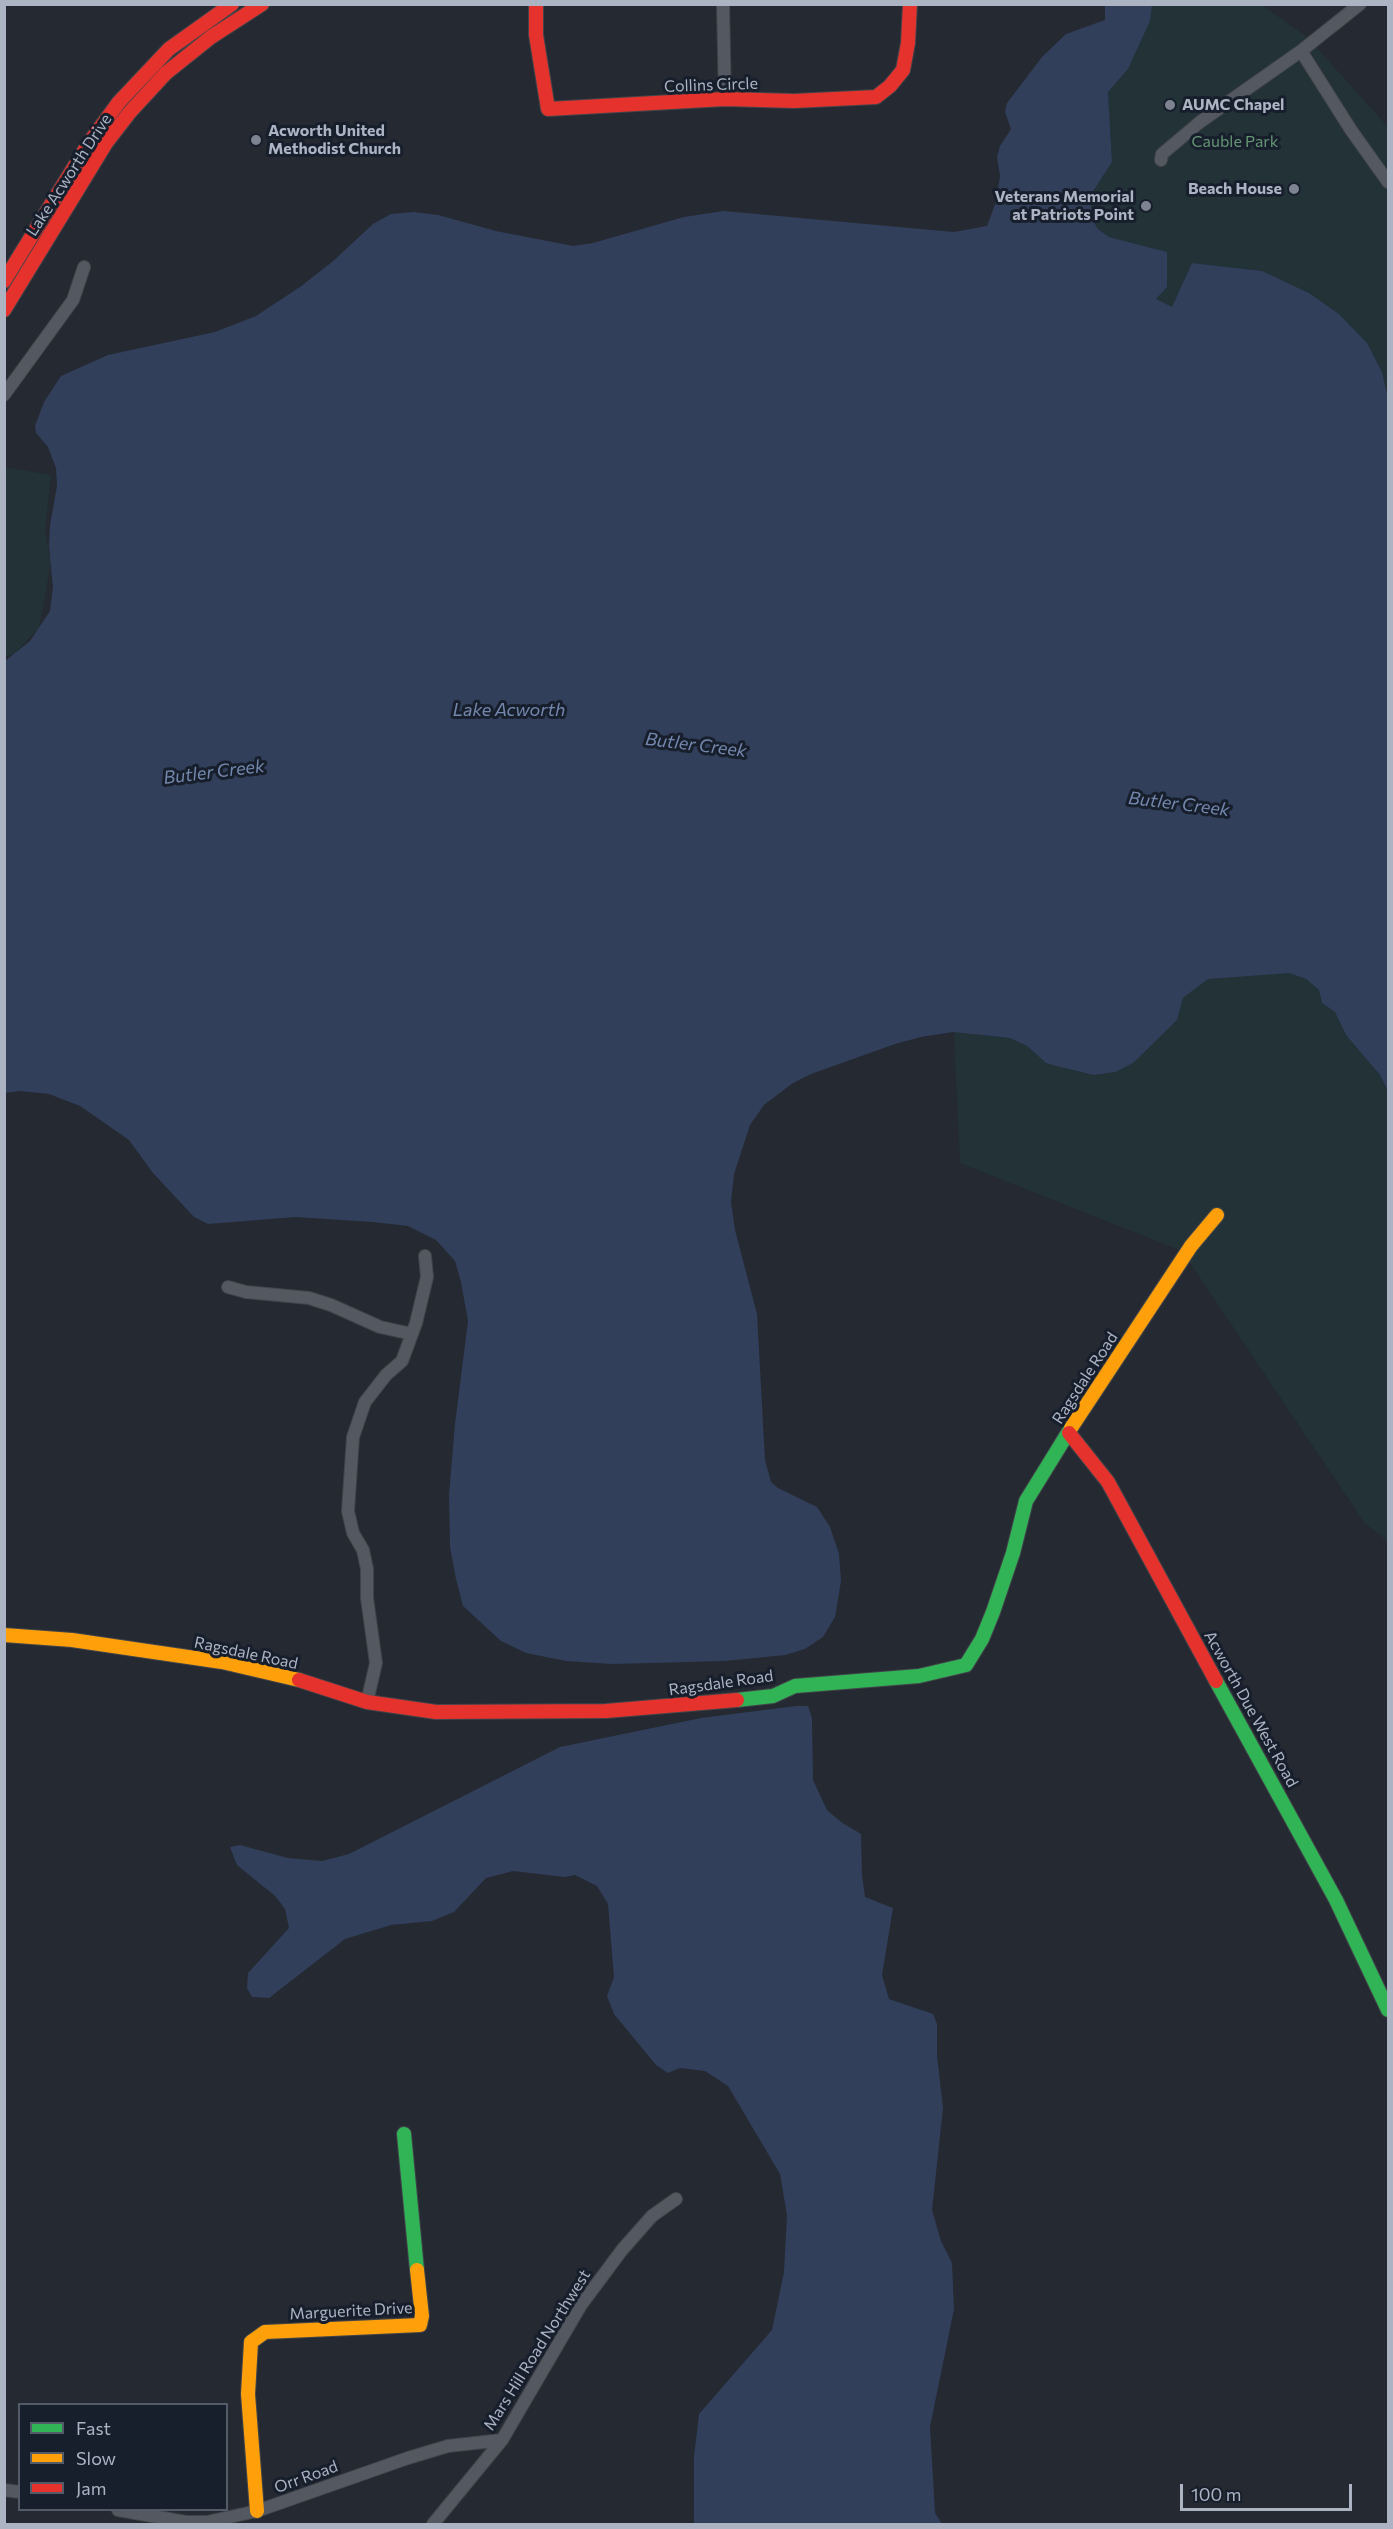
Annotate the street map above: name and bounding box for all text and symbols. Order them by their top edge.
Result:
street label: Collins Circle [664,74,758,96]
place label: AUMC Chapel [1182,95,1284,115]
marker: AUMC Chapel [1163,98,1177,112]
street label: Lake Acworth Drive [22,110,116,240]
place label: Acworth United Methodist Church [268,121,401,159]
park label: Cauble Park [1192,132,1278,152]
marker: Acworth United Methodist Church [249,133,263,147]
place label: Beach House [1188,179,1282,199]
marker: Beach House [1287,182,1301,196]
place label: Veterans Memorial at Patriots Point [995,187,1134,225]
marker: Veterans Memorial at Patriots Point [1139,199,1153,213]
water label: Lake Acworth [453,699,565,721]
water label: Butler Creek [644,728,748,762]
water label: Butler Creek [162,755,266,789]
water label: Butler Creek [1127,787,1231,821]
street label: Ragsdale Road [1048,1329,1122,1427]
street label: Acworth Due West Road [1200,1627,1302,1791]
street label: Ragsdale Road [192,1633,300,1673]
street label: Ragsdale Road [667,1666,775,1700]
street label: Mars Hill Road Northwest [480,2266,594,2434]
street label: Marguerite Drive [289,2298,413,2324]
legend [18,2403,228,2511]
text: Fast [76,2417,111,2439]
text: Slow [76,2447,116,2469]
street label: Orr Road [272,2457,340,2497]
scale bar [1183,2472,1356,2510]
text: Jam [76,2477,106,2499]
text: 100 m [1191,2483,1241,2505]

